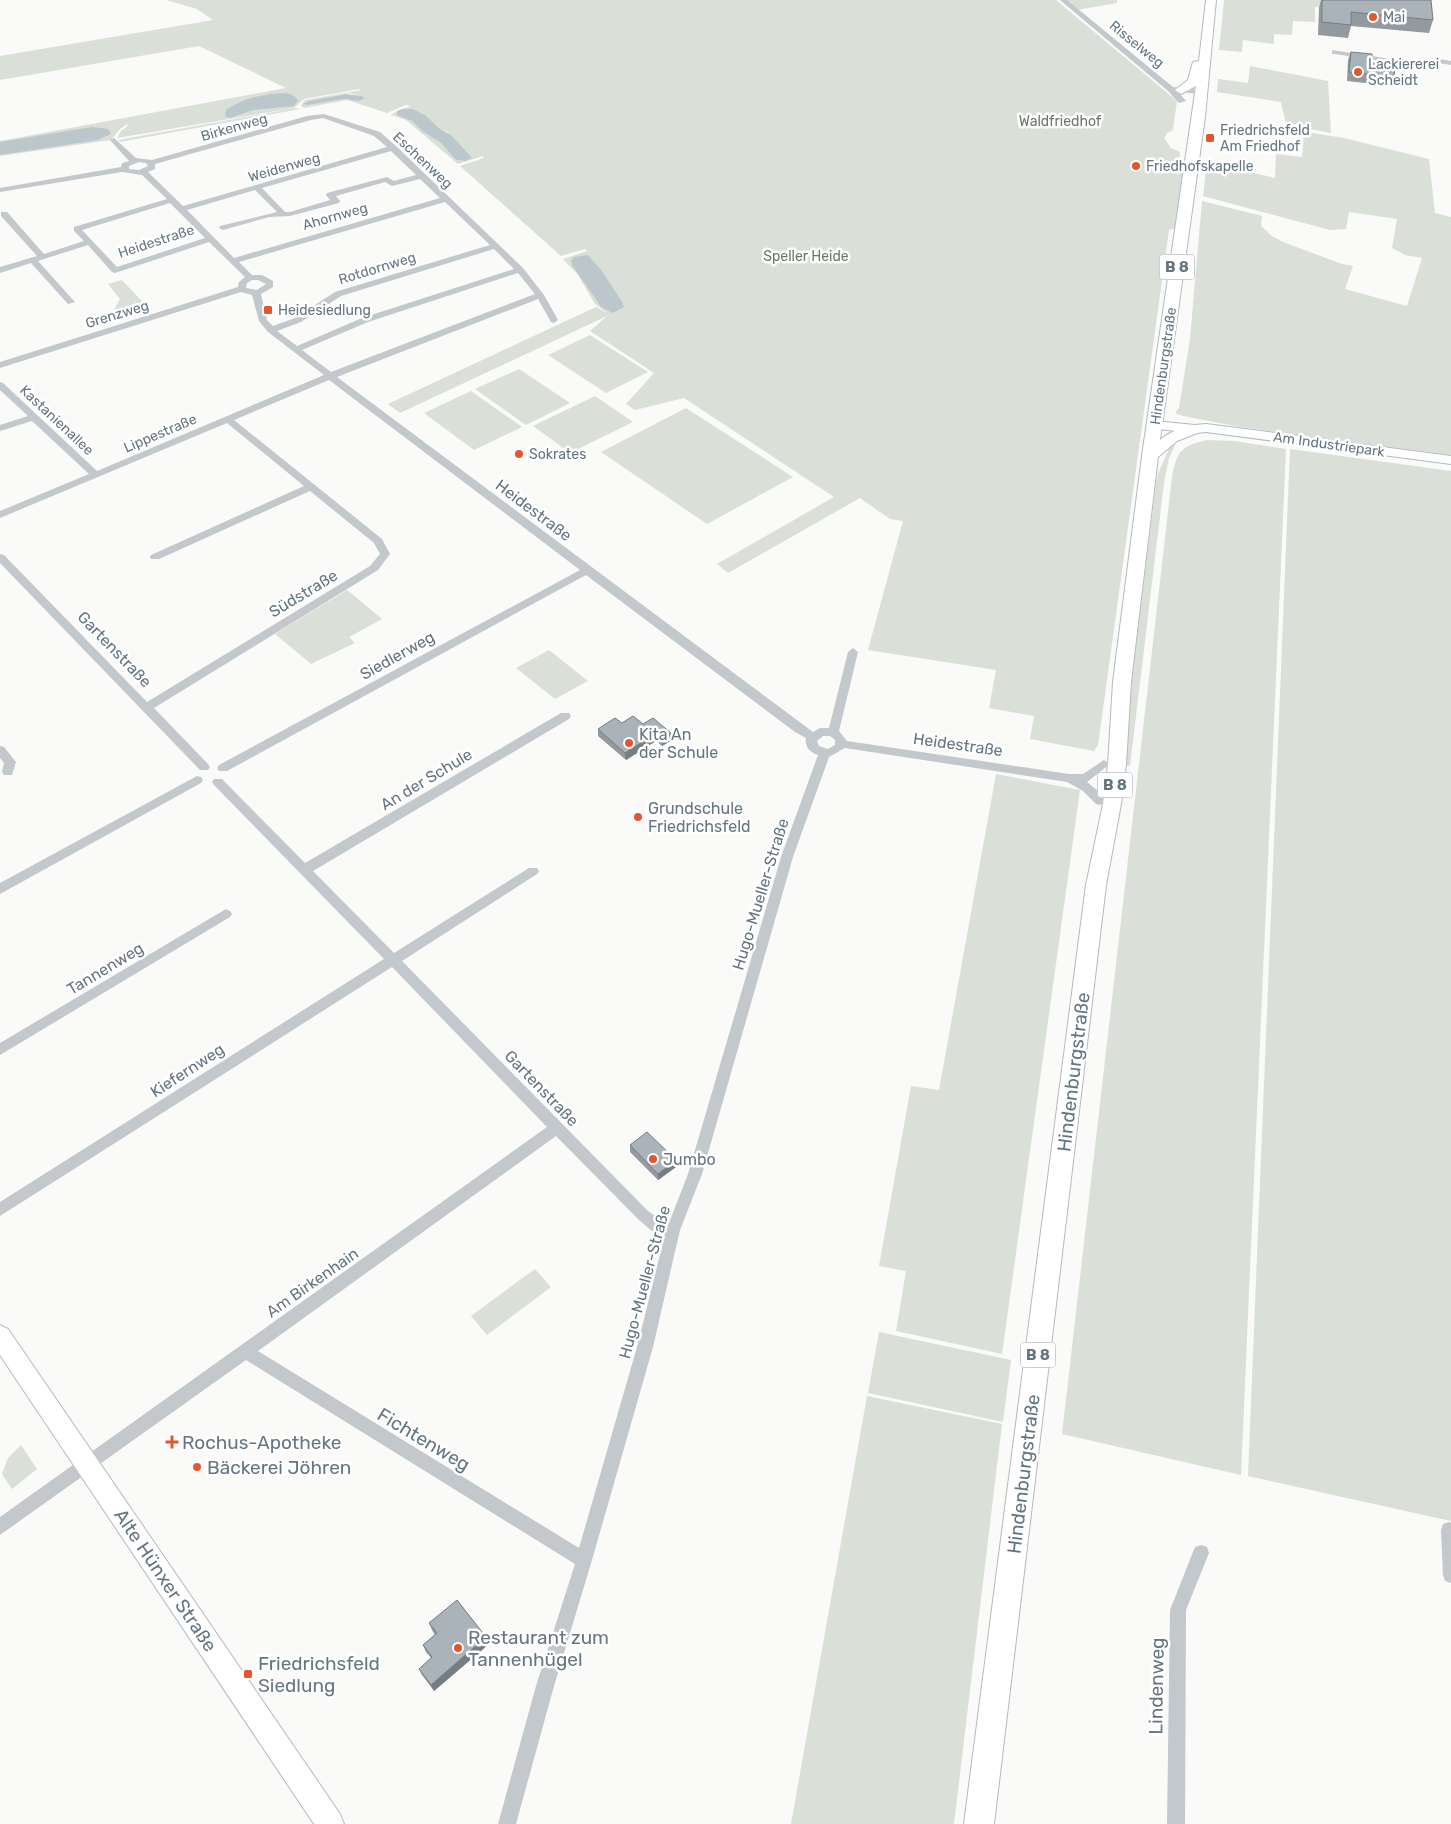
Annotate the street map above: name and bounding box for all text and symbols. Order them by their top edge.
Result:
place label: Mai [1383,9,1405,26]
marker: Mai [1367,11,1379,23]
street label: Risselweg [1106,17,1167,72]
place label: Lackiererei Scheidt [1368,56,1439,89]
marker: Lackiererei Scheidt [1352,66,1364,78]
street label: Birkenweg [199,110,269,145]
park label: Waldfriedhof [1019,113,1102,130]
place label: Friedrichsfeld Am Friedhof [1220,122,1310,155]
street label: Eschenweg [389,128,456,192]
marker: Friedrichsfeld Am Friedhof [1204,132,1216,144]
street label: Weidenweg [246,149,322,186]
place label: Friedhofskapelle [1146,158,1254,175]
marker: Friedhofskapelle [1130,160,1142,172]
street label: Ahornweg [301,199,370,234]
street label: Heidestraße [116,221,197,262]
park label: Speller Heide [763,248,849,265]
street label: Rotdornweg [336,249,418,288]
road number: B 8 [1160,254,1194,280]
street label: Grenzweg [83,297,151,332]
place label: Heidesiedlung [278,302,371,319]
marker: Heidesiedlung [262,304,274,316]
street label: Hindenburgstraße [1147,306,1180,426]
street label: Kastanienallee [16,382,97,459]
street label: Lippestraße [121,410,199,456]
street label: Am Industriepark [1272,428,1386,461]
place label: Sokrates [529,446,586,463]
marker: Sokrates [513,448,525,460]
street label: Heidestraße [492,476,576,545]
street label: Südstraße [265,566,341,621]
street label: Gartenstraße [74,607,156,691]
street label: Siedlerweg [357,627,438,684]
place label: Kita An der Schule [639,725,718,762]
street label: Heidestraße [912,729,1004,760]
marker: Kita An der Schule [623,737,635,749]
street label: An der Schule [377,745,476,814]
road number: B 8 [1098,772,1132,798]
place label: Grundschule Friedrichsfeld [648,799,751,836]
marker: Grundschule Friedrichsfeld [632,811,644,823]
street label: Hugo-Mueller-Straße [728,816,793,972]
street label: Tannenweg [64,938,147,999]
street label: Hindenburgstraße [1052,991,1095,1153]
street label: Kiefernweg [147,1040,228,1101]
street label: Gartenstraße [501,1046,583,1130]
place label: Jumbo [663,1150,716,1169]
marker: Jumbo [647,1153,659,1165]
street label: Hugo-Mueller-Straße [615,1203,674,1361]
street label: Am Birkenhain [263,1244,362,1321]
road number: B 8 [1020,1342,1056,1368]
street label: Hindenburgstraße [1002,1393,1045,1555]
street label: Fichtenweg [373,1403,474,1476]
place label: Rochus-Apotheke [182,1431,341,1454]
marker: Rochus-Apotheke [166,1436,178,1448]
place label: Bäckerei Jöhren [207,1456,351,1479]
marker: Bäckerei Jöhren [191,1461,203,1473]
street label: Alte Hünxer Straße [109,1505,222,1656]
place label: Restaurant zum Tannenhügel [468,1626,609,1671]
street label: Lindenweg [1144,1637,1169,1735]
marker: Restaurant zum Tannenhügel [452,1642,464,1654]
place label: Friedrichsfeld Siedlung [258,1652,380,1697]
marker: Friedrichsfeld Siedlung [242,1668,254,1680]

